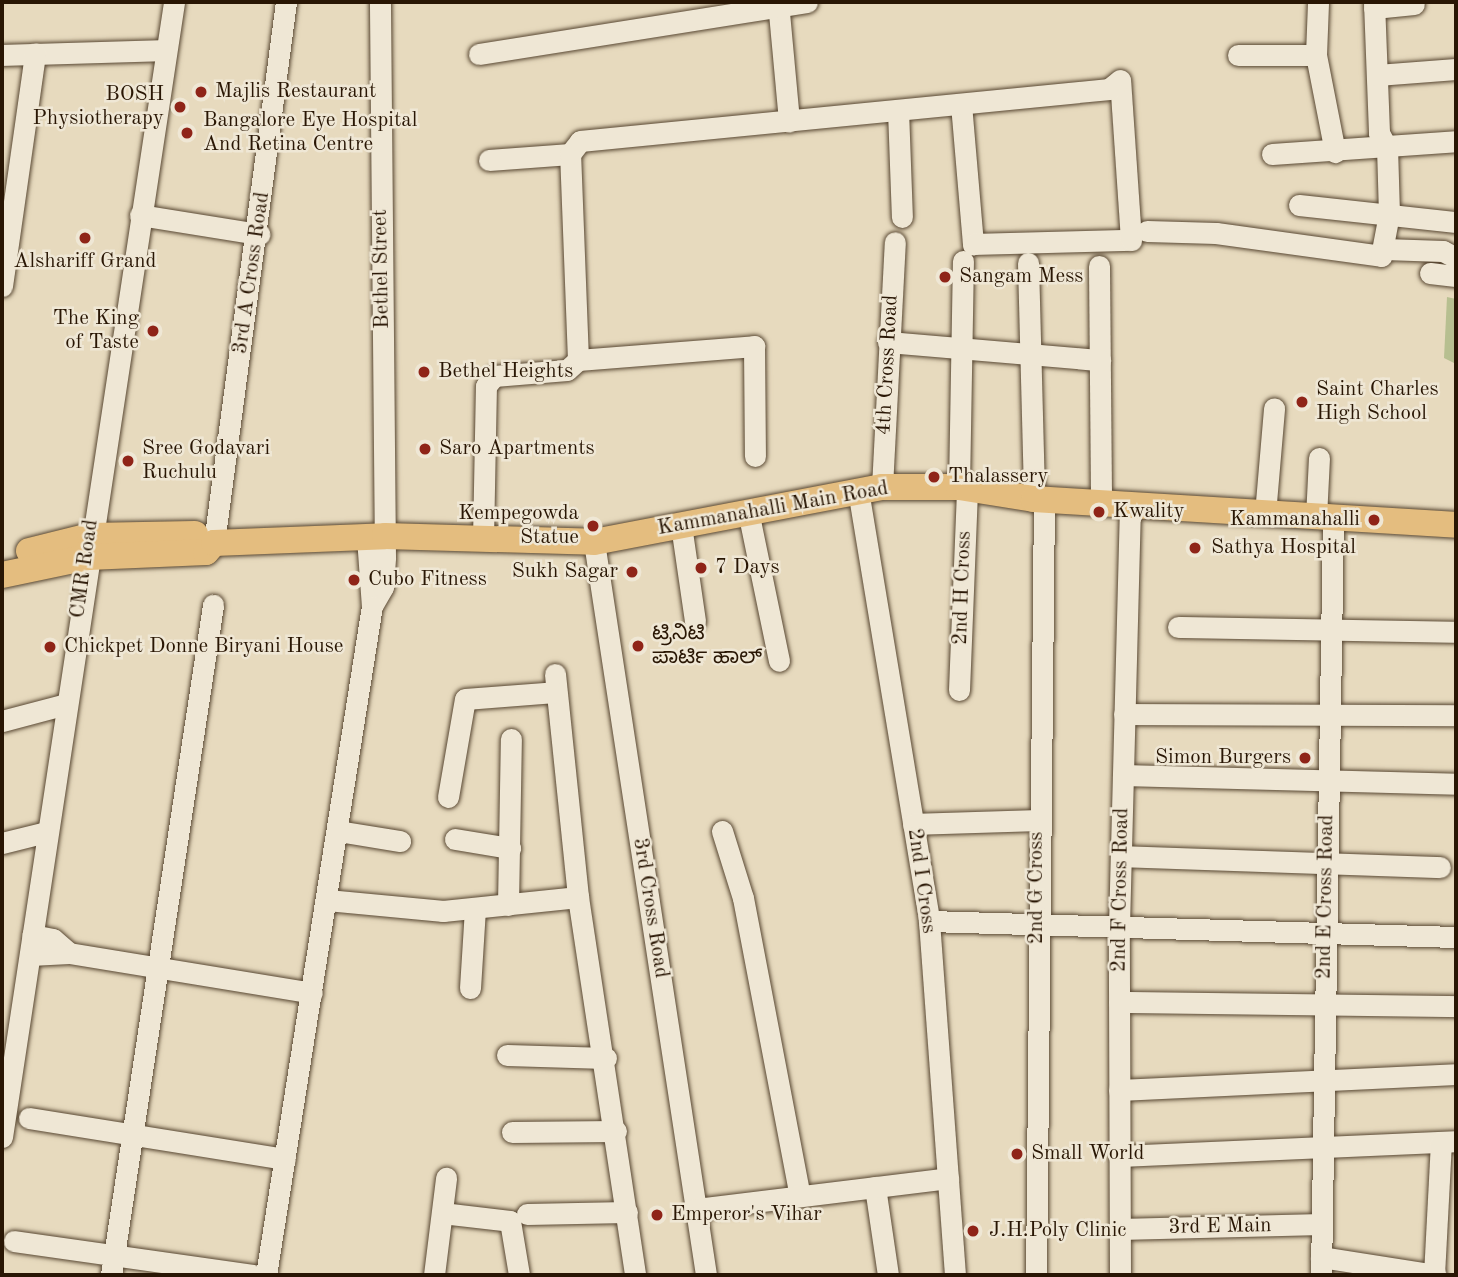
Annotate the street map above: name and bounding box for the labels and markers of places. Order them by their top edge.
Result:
place label: Majlis Restaurant [215,79,376,105]
place label: BOSH Physiotherapy [33,82,164,132]
marker: Majlis Restaurant [193,84,209,100]
marker: BOSH Physiotherapy [170,97,190,117]
place label: Bangalore Eye Hospital And Retina Centre [203,108,417,158]
marker: Bangalore Eye Hospital And Retina Centre [177,123,197,143]
marker: Alshariff Grand [77,230,93,246]
place label: Alshariff Grand [13,249,157,275]
place label: Sangam Mess [959,264,1083,290]
marker: Sangam Mess [937,269,953,285]
place label: The King of Taste [53,306,139,356]
marker: The King of Taste [145,323,161,339]
place label: Bethel Heights [438,359,573,385]
marker: Bethel Heights [416,364,432,380]
place label: Saint Charles High School [1316,377,1439,427]
marker: Saint Charles High School [1294,394,1310,410]
place label: Sree Godavari Ruchulu [142,436,270,486]
place label: Saro Apartments [439,436,595,462]
marker: Saro Apartments [417,441,433,457]
marker: Sree Godavari Ruchulu [120,453,136,469]
place label: Thalassery [948,464,1048,490]
marker: Thalassery [926,469,942,485]
place label: Kwality [1113,499,1185,525]
place label: Kempegowda Statue [458,501,579,551]
marker: Kwality [1091,504,1107,520]
place label: Kammanahalli [1230,507,1360,533]
marker: Kammanahalli [1366,512,1382,528]
marker: Kempegowda Statue [585,518,601,534]
place label: Sathya Hospital [1211,535,1356,561]
marker: Sathya Hospital [1185,538,1205,558]
place label: 7 Days [715,555,780,581]
place label: Sukh Sagar [512,559,618,585]
marker: 7 Days [693,560,709,576]
marker: Sukh Sagar [624,564,640,580]
place label: Cubo Fitness [368,567,487,593]
marker: Cubo Fitness [346,572,362,588]
place label: ಟ್ರಿನಿಟಿ ಪಾರ್ಟಿ ಹಾಲ್ [652,621,762,671]
place label: Chickpet Donne Biryani House [64,634,343,660]
marker: ಟ್ರಿನಿಟಿ ಪಾರ್ಟಿ ಹಾಲ್ [630,638,646,654]
marker: Chickpet Donne Biryani House [42,639,58,655]
place label: Simon Burgers [1155,745,1291,771]
marker: Simon Burgers [1297,750,1313,766]
place label: Small World [1031,1141,1144,1167]
marker: Small World [1009,1146,1025,1162]
place label: Emperor's Vihar [671,1202,822,1228]
marker: Emperor's Vihar [649,1207,665,1223]
place label: J.H.Poly Clinic [989,1218,1127,1244]
marker: J.H.Poly Clinic [963,1221,983,1241]

